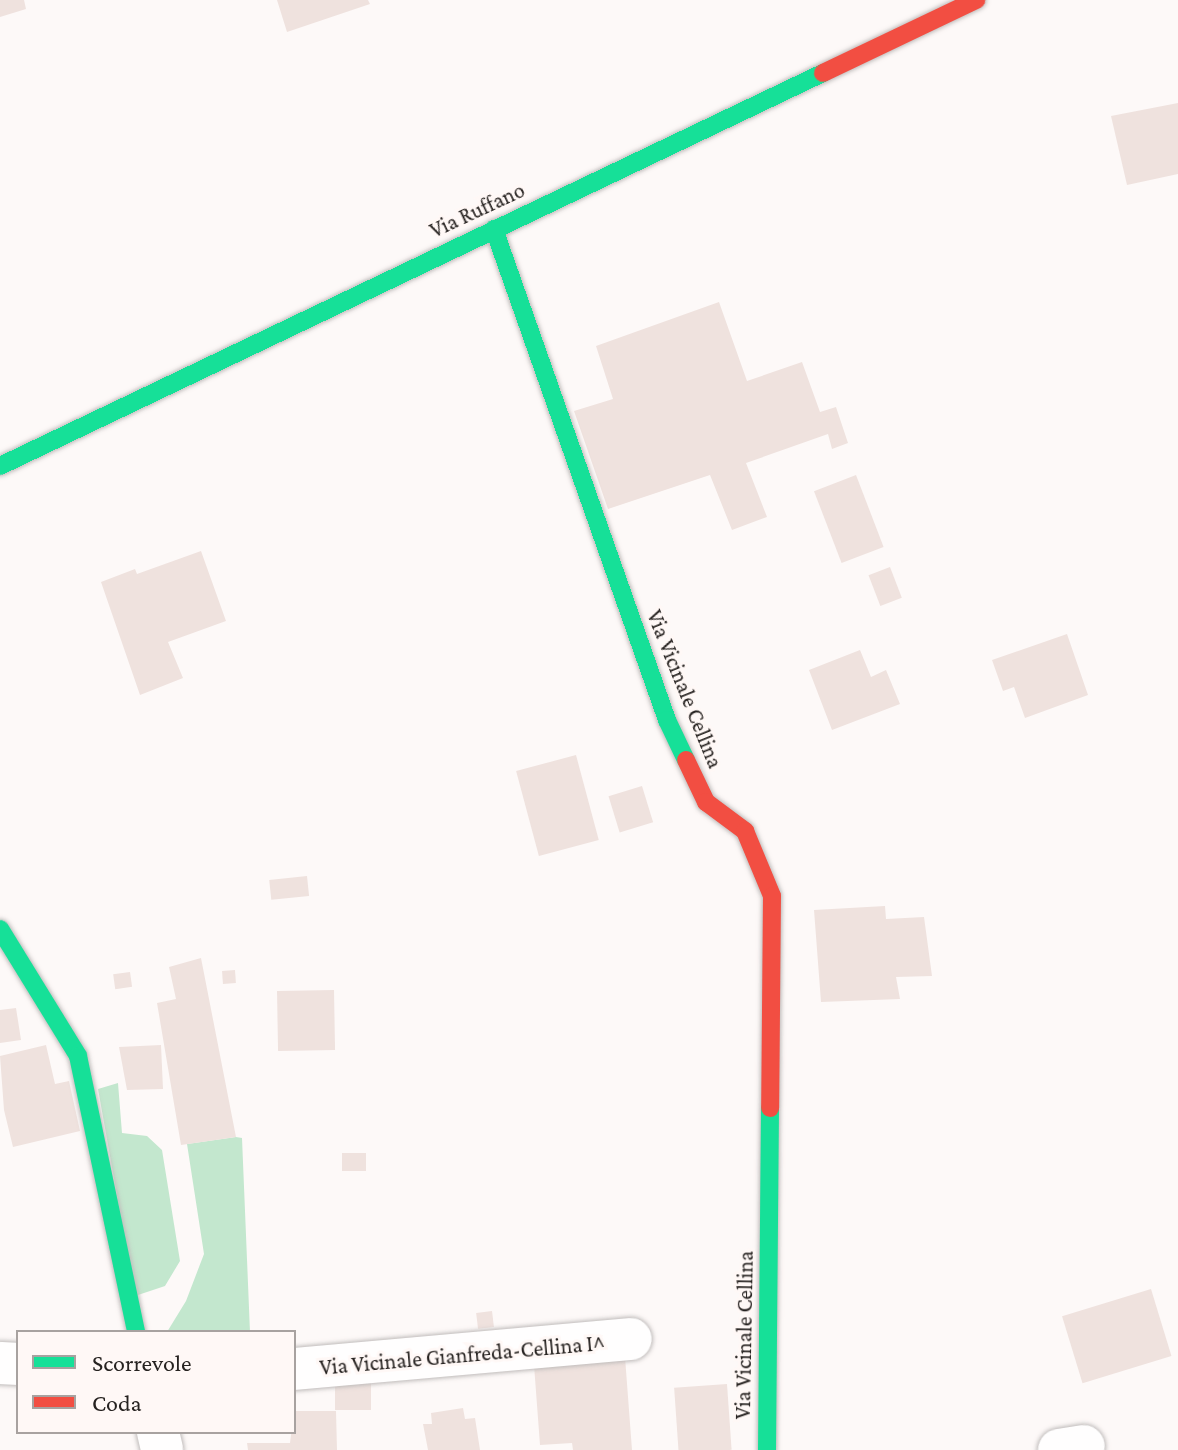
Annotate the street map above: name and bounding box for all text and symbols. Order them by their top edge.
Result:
street label: Via Ruffano [425,177,529,243]
street label: Via Vicinale Cellina [641,606,729,772]
street label: Via Vicinale Cellina [729,1251,759,1419]
street label: Via Vicinale Gianfreda-Cellina I^ [318,1329,606,1381]
legend [16,1330,296,1434]
text: Scorrevole [92,1349,192,1376]
text: Coda [92,1389,142,1416]

